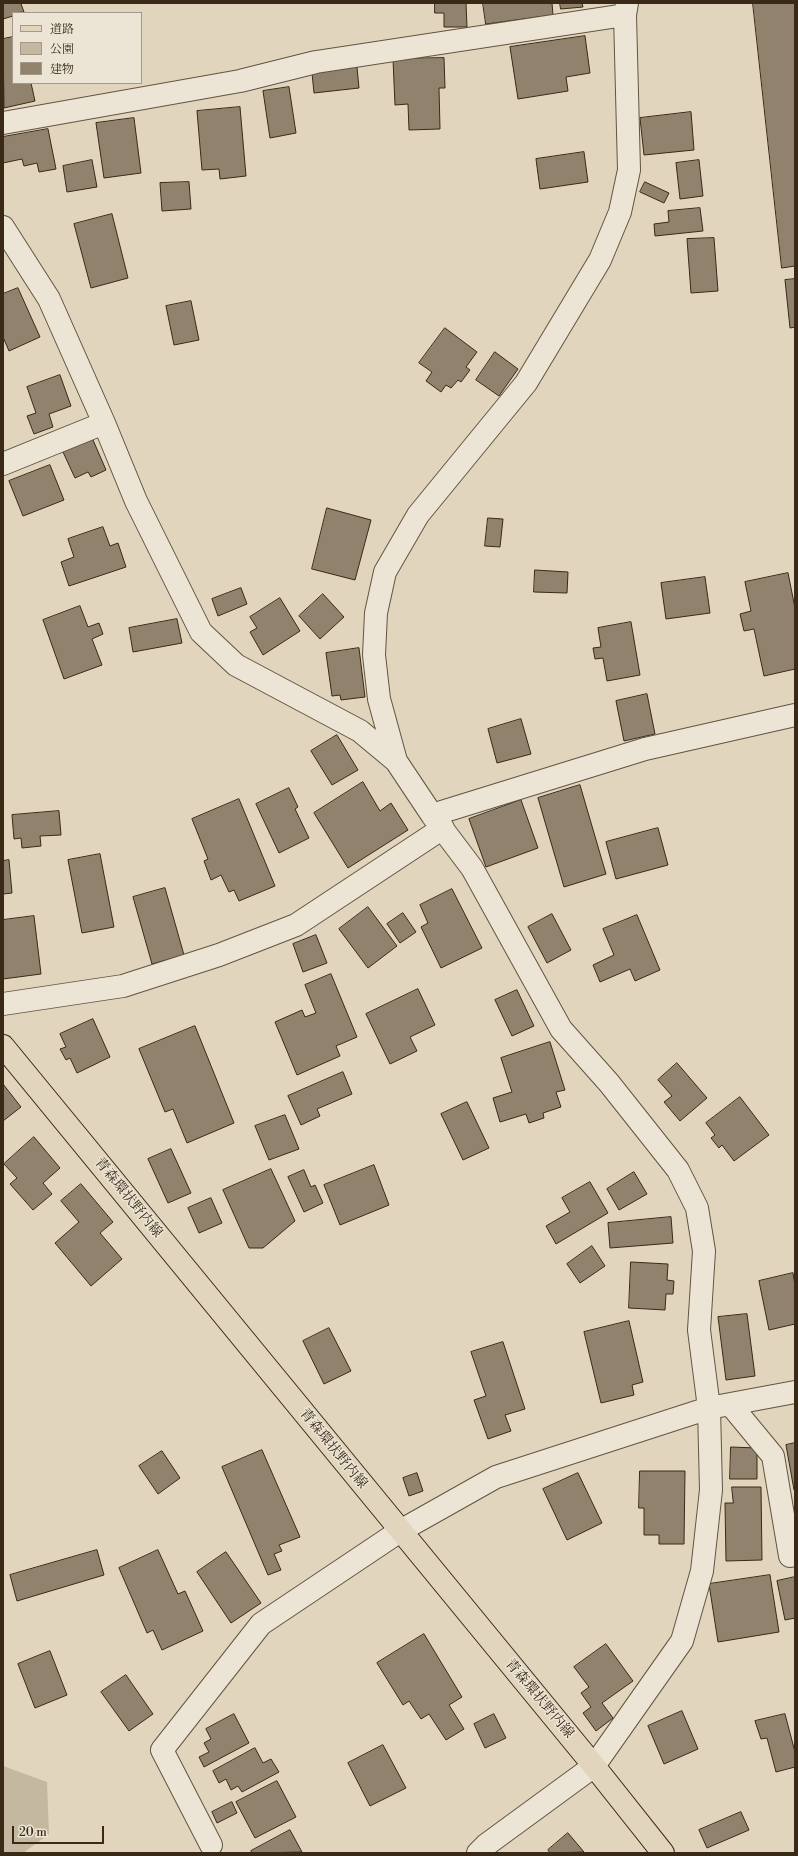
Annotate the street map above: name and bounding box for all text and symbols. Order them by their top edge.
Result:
legend [12,12,142,84]
text: 道路 [50,22,74,37]
text: 公園 [50,42,74,57]
text: 建物 [50,62,74,77]
street label: 青森環状野内線 [91,1155,165,1241]
street label: 青森環状野内線 [296,1406,370,1492]
street label: 青森環状野内線 [501,1656,577,1742]
scale bar [14,1818,106,1844]
text: 20 m [19,1825,47,1840]

